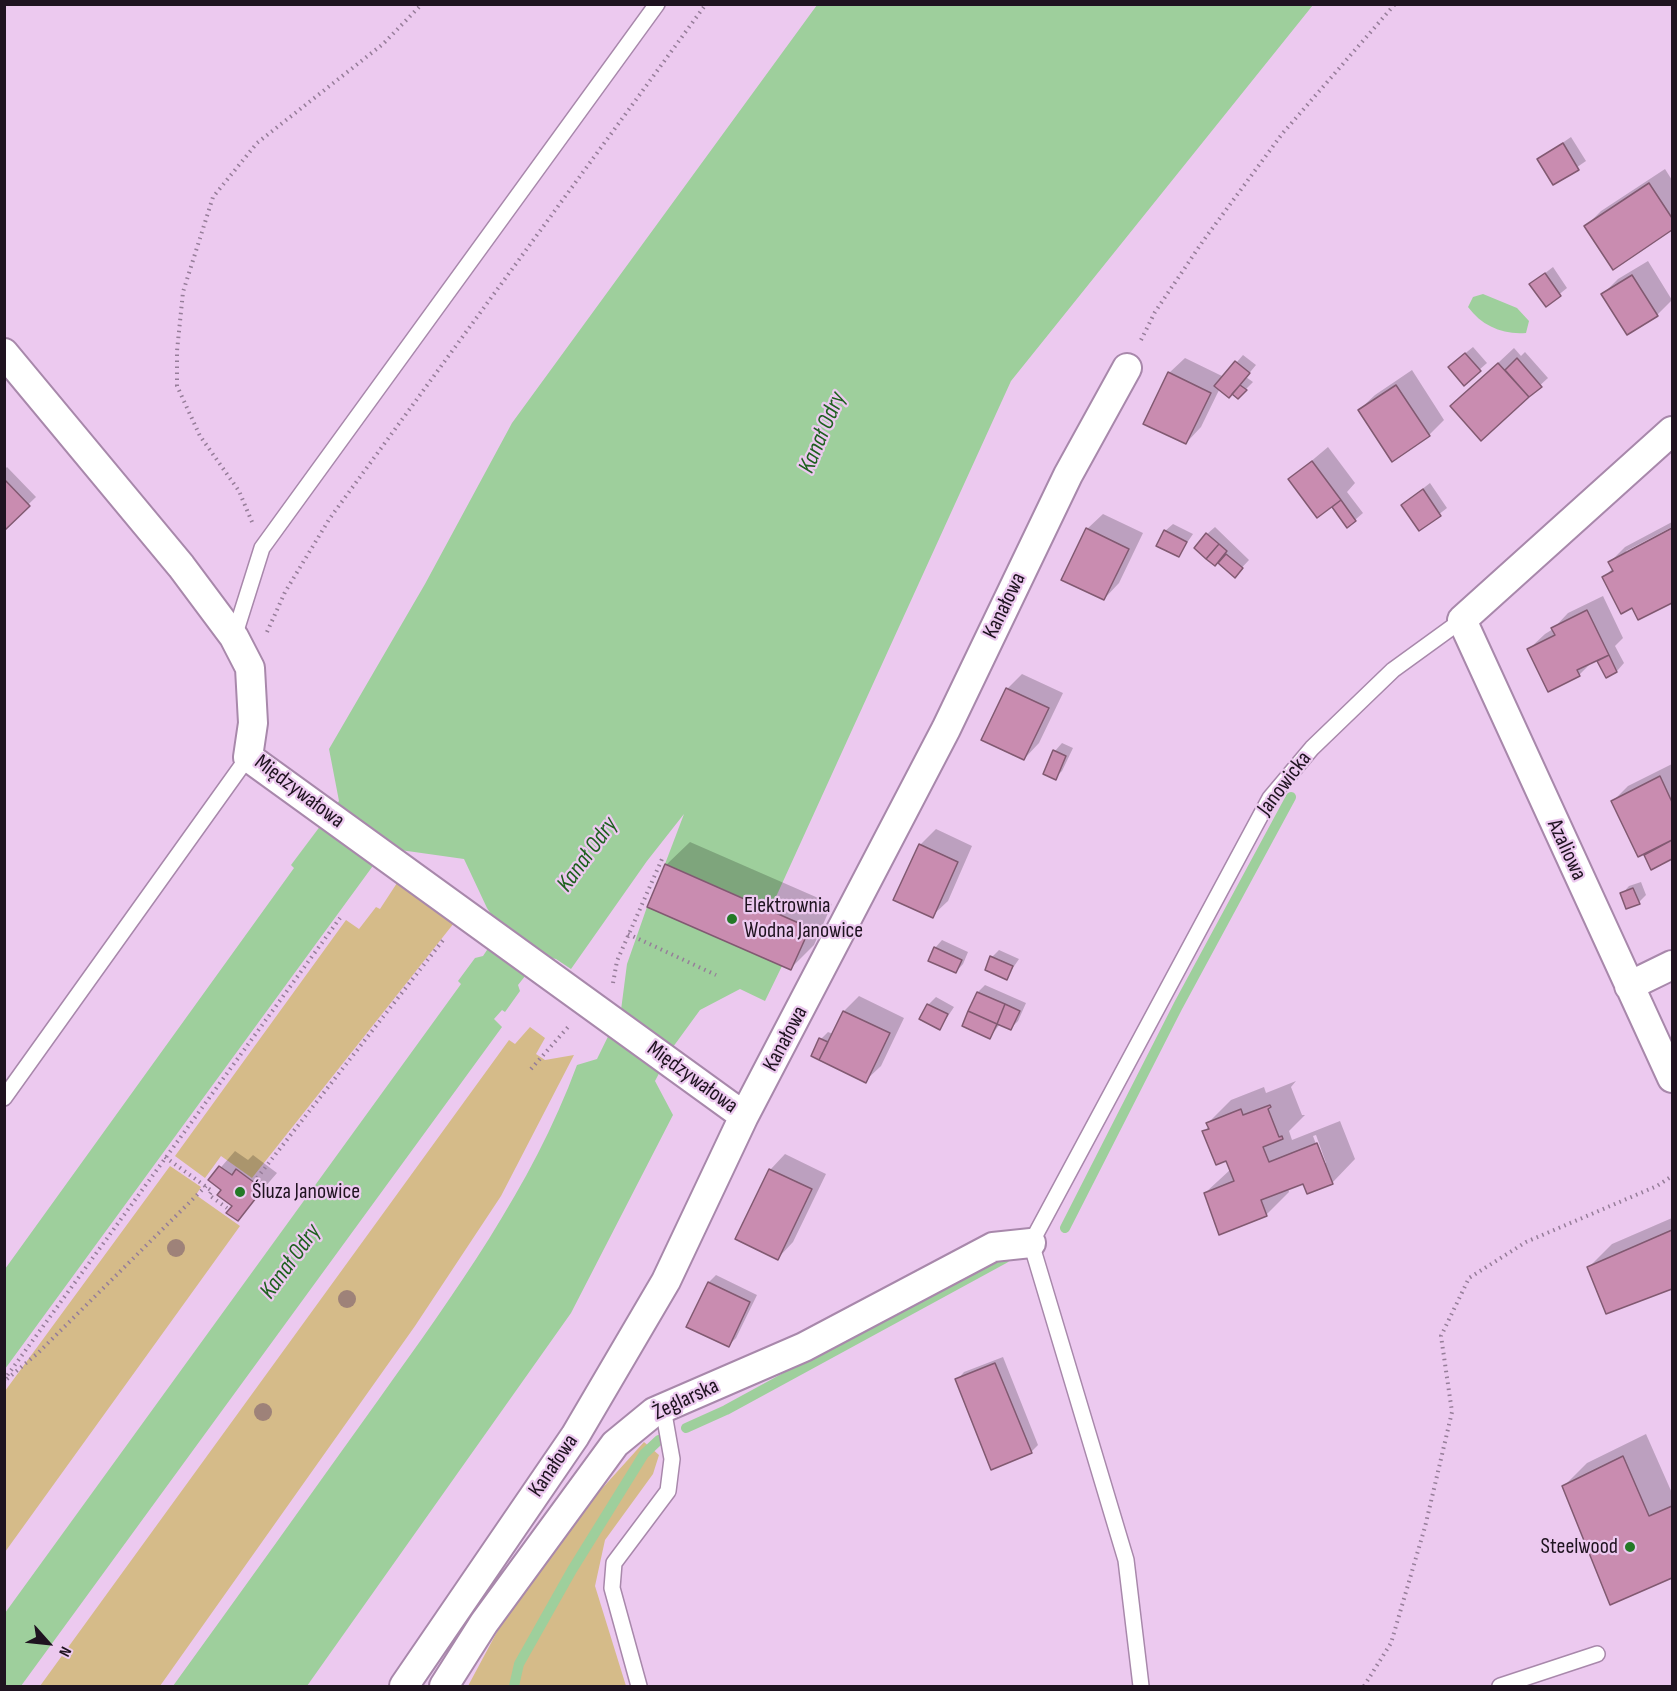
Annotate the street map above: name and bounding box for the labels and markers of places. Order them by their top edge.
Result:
place label: Elektrownia Wodna Janowice [744,893,863,944]
marker: Elektrownia Wodna Janowice [725,912,739,926]
place label: Śluza Janowice [252,1179,360,1205]
marker: Śluza Janowice [233,1185,247,1199]
place label: Steelwood [1541,1534,1618,1560]
marker: Steelwood [1623,1540,1637,1554]

